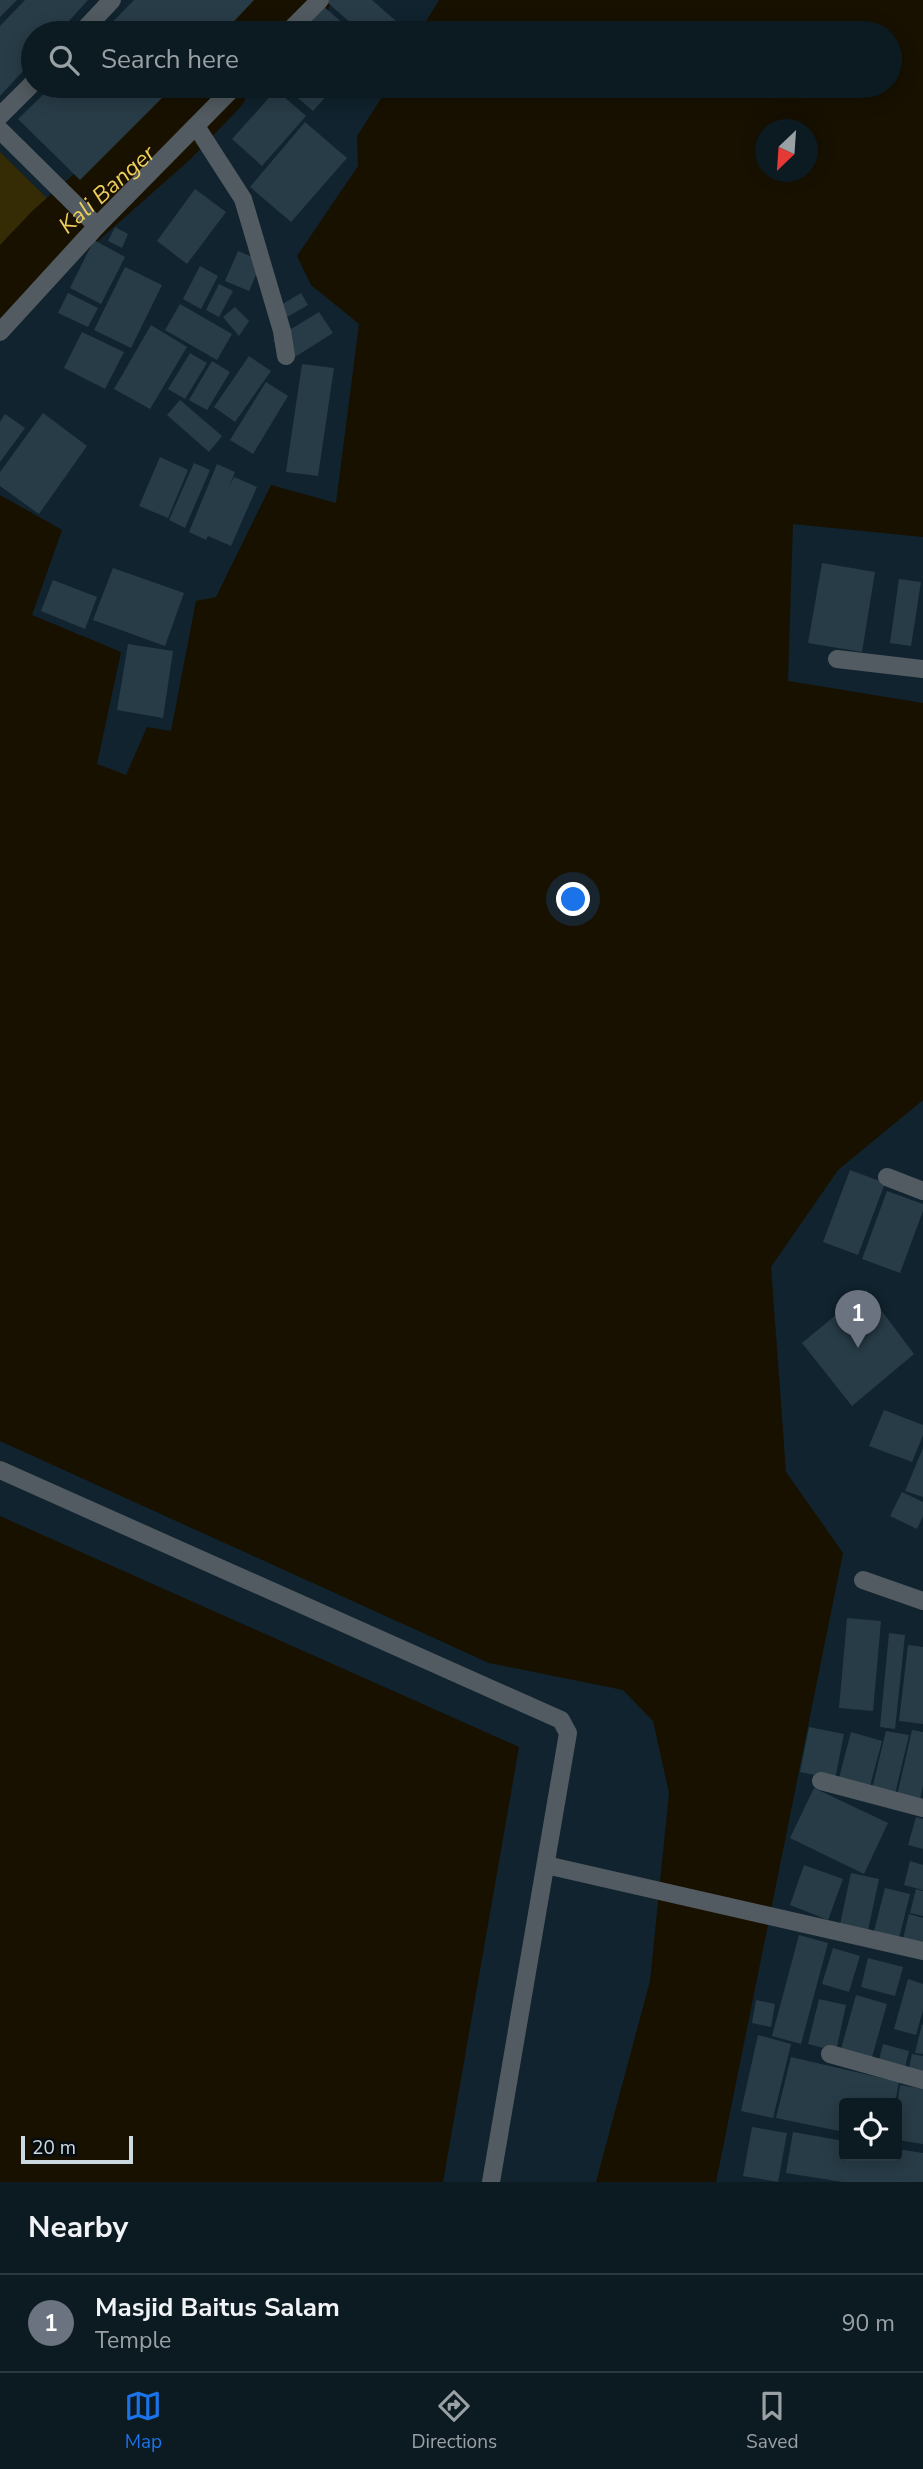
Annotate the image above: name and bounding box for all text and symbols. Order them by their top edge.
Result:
search box [21,21,902,98]
icon: search [45,41,83,79]
text: Search here [101,42,239,77]
north arrow [755,119,818,182]
water label: Kali Banger [52,138,163,241]
your location [556,882,590,916]
pin: 1 [835,1290,881,1348]
map controls [839,2098,902,2161]
button: locate [839,2098,902,2161]
scale bar [21,2133,133,2165]
text: 20 m [32,2135,76,2161]
text: Nearby [28,2207,128,2248]
text: Masjid Baitus Salam [95,2290,340,2325]
text: 1 [44,2308,58,2339]
text: 90 m [842,2308,895,2339]
text: Temple [95,2325,171,2356]
tab: Map [124,2387,162,2455]
tab: Directions [411,2387,497,2455]
tab: Saved [746,2387,799,2455]

